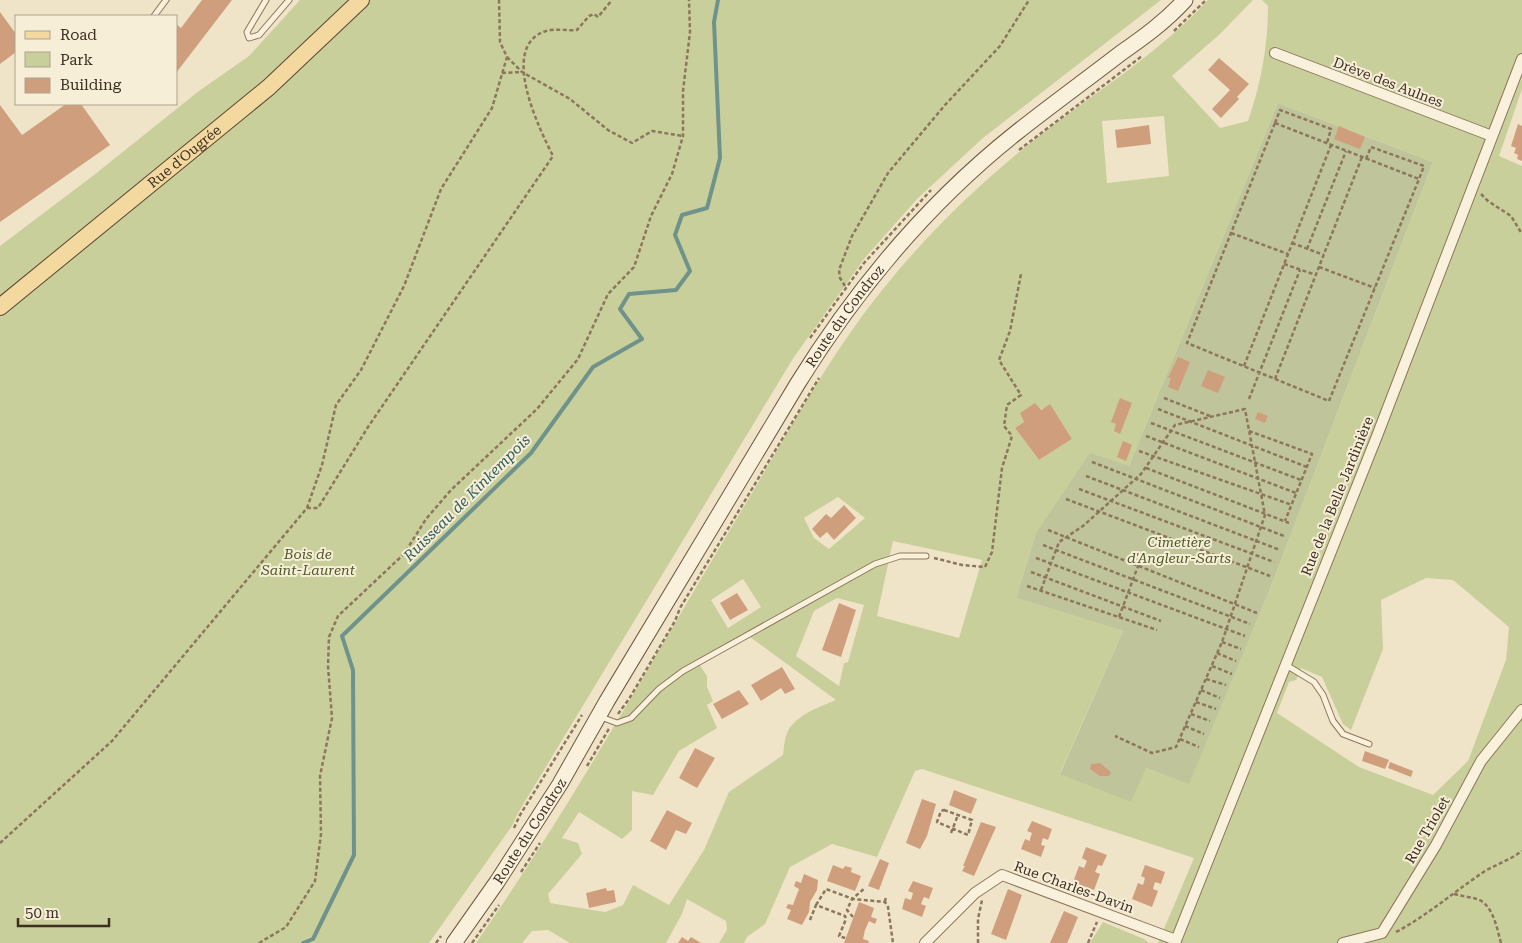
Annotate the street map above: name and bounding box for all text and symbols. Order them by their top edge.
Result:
legend [15,15,178,105]
text: Road [60,26,97,44]
text: Park [60,51,94,69]
street label: Drève des Aulnes [1331,54,1445,110]
text: Building [60,76,122,94]
street label: Rue d'Ougrée [144,121,224,191]
street label: Route du Condroz [802,262,887,370]
street label: Rue de la Belle Jardinière [1298,414,1376,578]
water label: Ruisseau de Kinkempois [399,431,534,566]
park label: Cimetière d'Angleur-Sarts [1127,534,1232,566]
park label: Bois de Saint-Laurent [260,546,356,578]
street label: Route du Condroz [490,775,570,887]
street label: Rue Triolet [1401,794,1453,866]
street label: Rue Charles-Davin [1012,858,1136,916]
scale bar [18,896,109,928]
text: 50 m [25,904,60,922]

